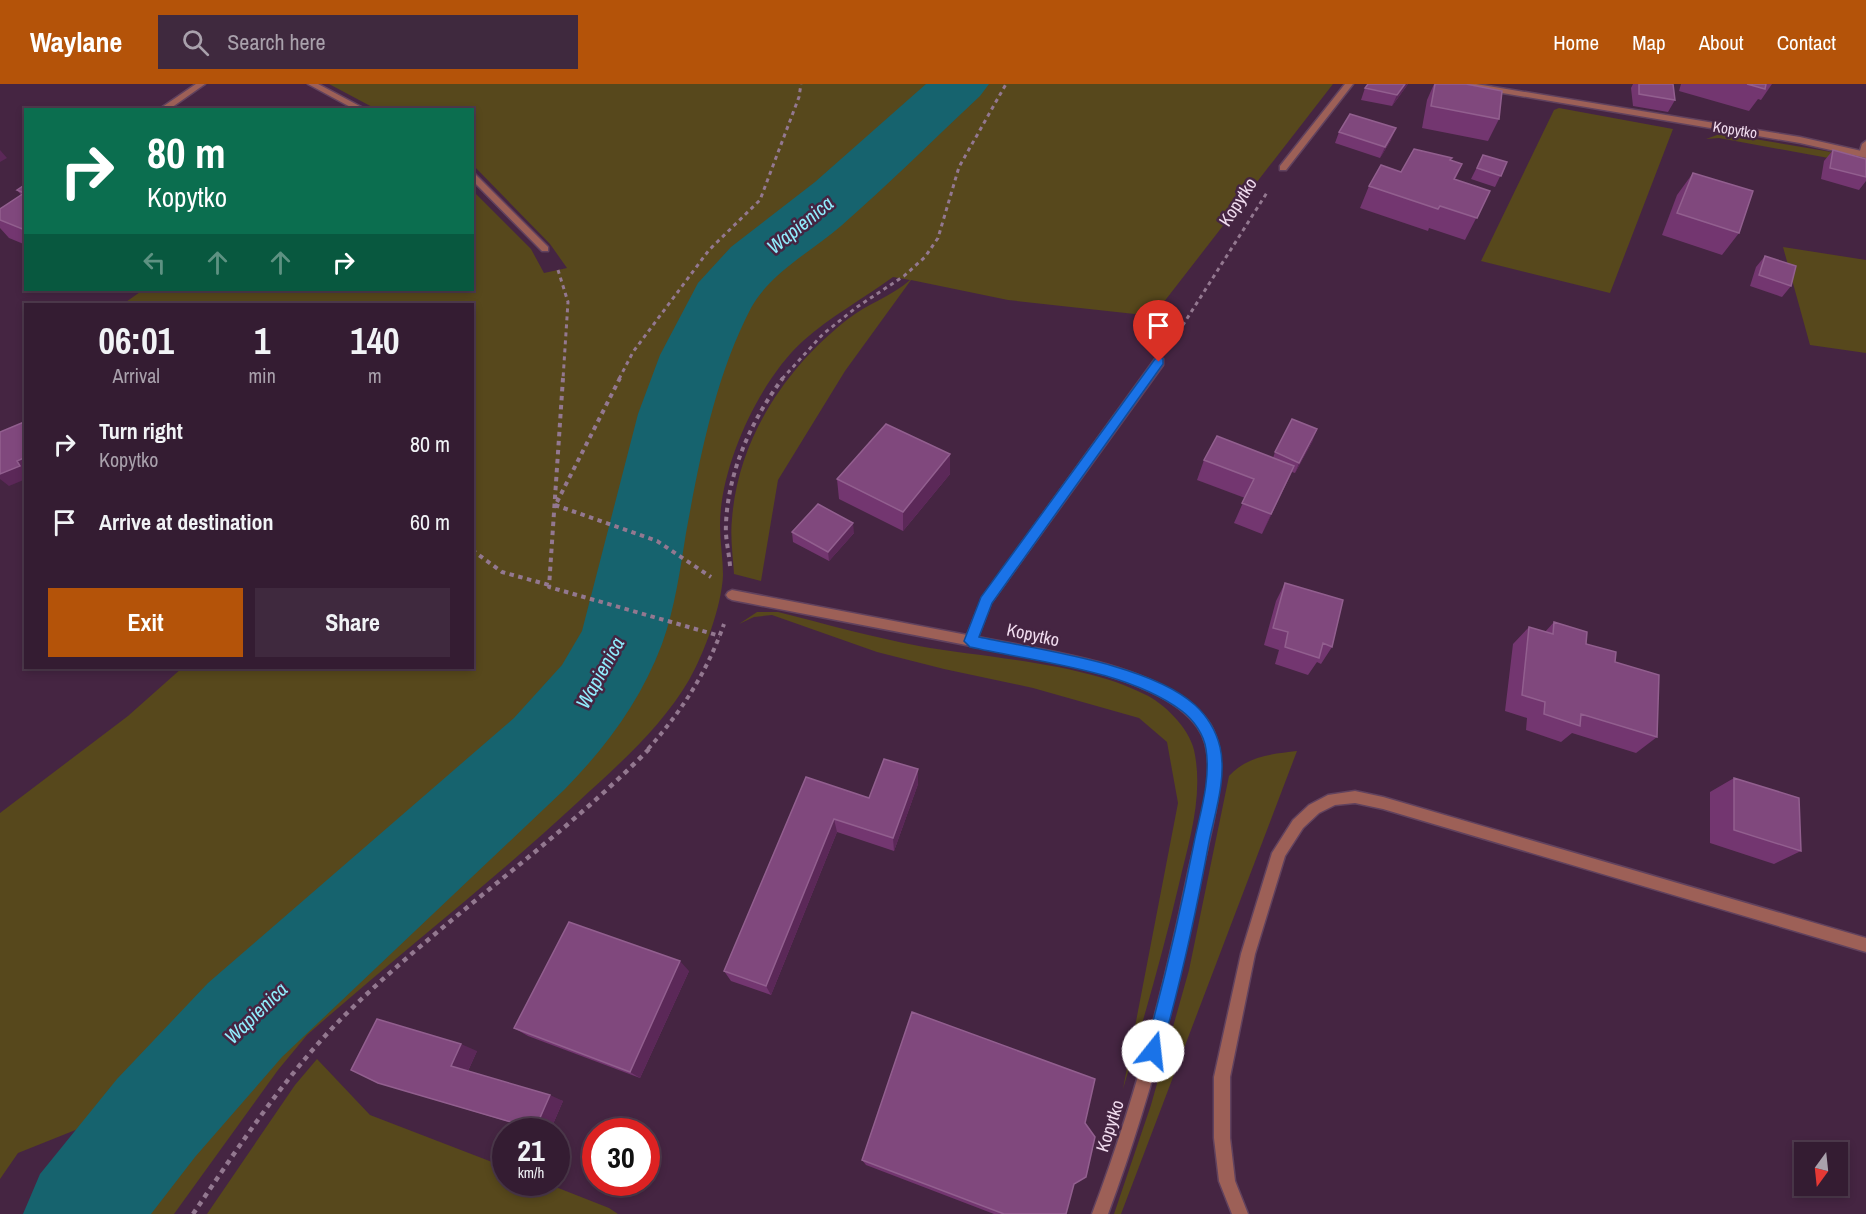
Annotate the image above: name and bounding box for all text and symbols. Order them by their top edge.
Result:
search box [158,15,578,69]
text: Waylane [30,23,122,61]
icon: search [179,26,212,59]
text: Search here [227,27,326,57]
text: Home [1553,28,1599,57]
text: Map [1632,28,1666,57]
text: About [1699,28,1744,57]
text: Contact [1777,28,1836,57]
street label: Kopytko [1711,116,1759,143]
text: 80 m [147,125,226,181]
icon: right [48,132,126,210]
street label: Kopytko [1213,173,1263,231]
text: Kopytko [147,179,227,215]
water label: Wapienica [761,190,839,260]
icon: left [138,246,171,279]
icon: ahead [201,246,234,279]
icon: ahead [264,246,297,279]
icon: right [327,246,360,279]
pin [1133,300,1184,362]
icon: arrive [1142,309,1175,342]
text: 06:01 [98,317,174,365]
text: 1 [254,317,270,365]
text: 140 [350,317,400,365]
text: Arrival [113,362,160,389]
text: min [248,362,276,389]
text: m [368,362,382,389]
text: Turn right [99,416,183,446]
icon: right [48,428,81,461]
text: 80 m [410,429,450,459]
text: Kopytko [99,446,158,473]
icon: arrive [48,506,81,539]
text: Arrive at destination [99,507,273,537]
text: 60 m [410,507,450,537]
button: Exit [48,588,243,657]
button: Share [255,588,450,657]
street label: Kopytko [1004,617,1062,652]
water label: Wapienica [569,632,630,713]
water label: Wapienica [218,976,293,1049]
position arrow [1121,1019,1185,1083]
street label: Kopytko [1089,1097,1130,1155]
speed limit sign: 30 [582,1118,660,1196]
text: 21 [517,1130,545,1170]
north arrow [1794,1142,1848,1196]
map controls [1794,1142,1848,1196]
text: km/h [518,1162,544,1183]

